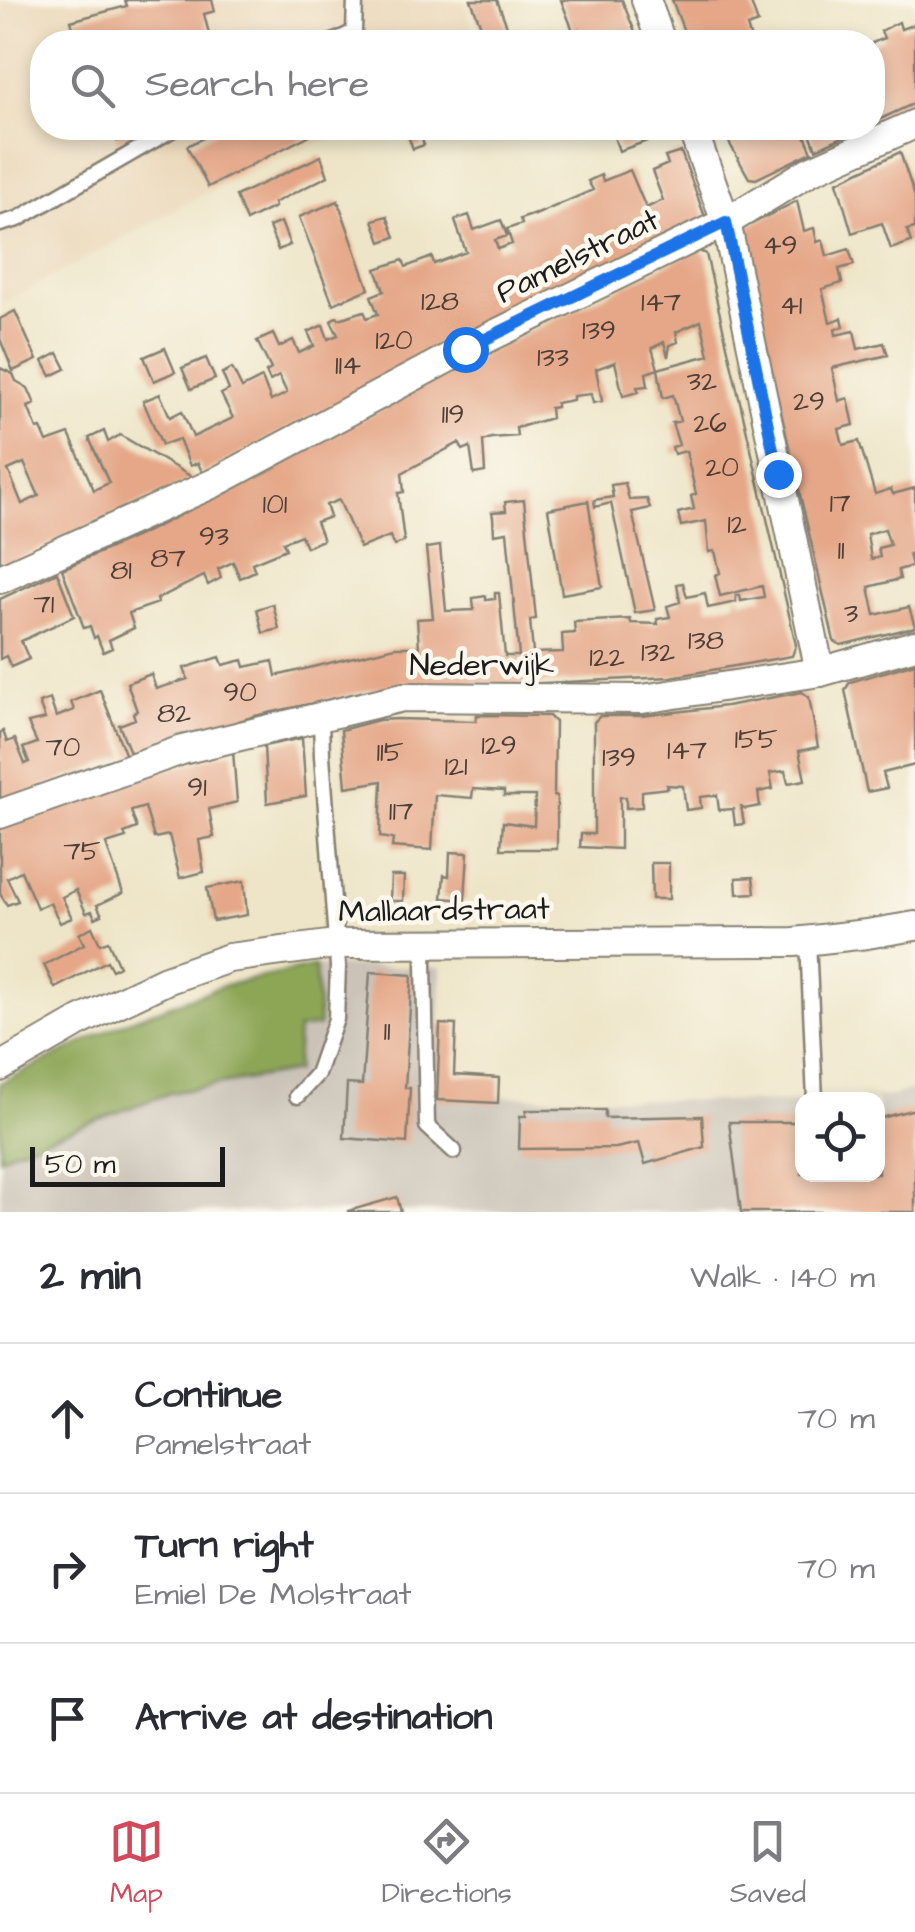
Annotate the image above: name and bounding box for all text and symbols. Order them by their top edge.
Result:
search box [30,30,885,140]
icon: search [65,58,120,113]
text: Search here [145,59,369,111]
street label: Pamelstraat [489,198,667,315]
house number: 49 [763,226,798,265]
house number: 128 [421,282,459,321]
house number: 147 [641,283,681,322]
house number: 41 [780,286,803,325]
house number: 139 [582,311,616,350]
house number: 120 [375,321,413,360]
route start [443,327,489,373]
house number: 133 [537,338,569,377]
house number: 114 [335,346,361,385]
house number: 32 [687,362,717,401]
house number: 29 [793,382,825,421]
house number: 119 [441,395,465,434]
house number: 26 [693,404,727,443]
house number: 20 [705,448,739,487]
route end [756,452,802,498]
house number: 17 [830,484,850,523]
house number: 101 [263,485,288,524]
house number: 12 [727,505,747,544]
house number: 93 [199,517,229,556]
house number: 11 [837,531,845,570]
house number: 87 [150,539,186,578]
house number: 81 [110,551,132,590]
house number: 71 [34,585,55,624]
house number: 3 [844,594,858,633]
house number: 138 [688,621,724,660]
house number: 132 [641,633,675,672]
house number: 122 [589,638,625,677]
street label: Nederwijk [410,643,555,688]
house number: 90 [223,673,257,712]
house number: 82 [157,694,191,733]
house number: 155 [734,720,778,759]
house number: 129 [481,726,517,765]
house number: 70 [46,728,80,767]
house number: 147 [667,731,707,770]
house number: 115 [377,733,404,772]
house number: 139 [602,738,636,777]
house number: 121 [444,747,468,786]
house number: 91 [187,768,207,807]
house number: 117 [389,792,413,831]
house number: 75 [63,832,101,871]
street label: Mallaardstraat [338,886,550,935]
house number: 11 [383,1012,391,1051]
map controls [795,1092,885,1182]
button: locate [795,1092,885,1182]
scale bar [30,1142,225,1186]
text: 50 m [45,1145,116,1184]
text: 2 min [40,1248,141,1306]
text: Walk · 140 m [690,1255,875,1300]
text: Continue [135,1370,282,1422]
icon: ahead [40,1391,95,1446]
text: 70 m [797,1396,875,1441]
text: Pamelstraat [135,1422,311,1467]
text: Turn right [135,1520,314,1572]
icon: right [40,1541,95,1596]
text: 70 m [797,1546,875,1591]
text: Emiel De Molstraat [135,1572,411,1617]
icon: arrive [40,1691,95,1746]
text: Arrive at destination [135,1692,492,1744]
tab: Map [109,1814,164,1913]
tab: Directions [382,1814,512,1913]
tab: Saved [730,1814,806,1913]

